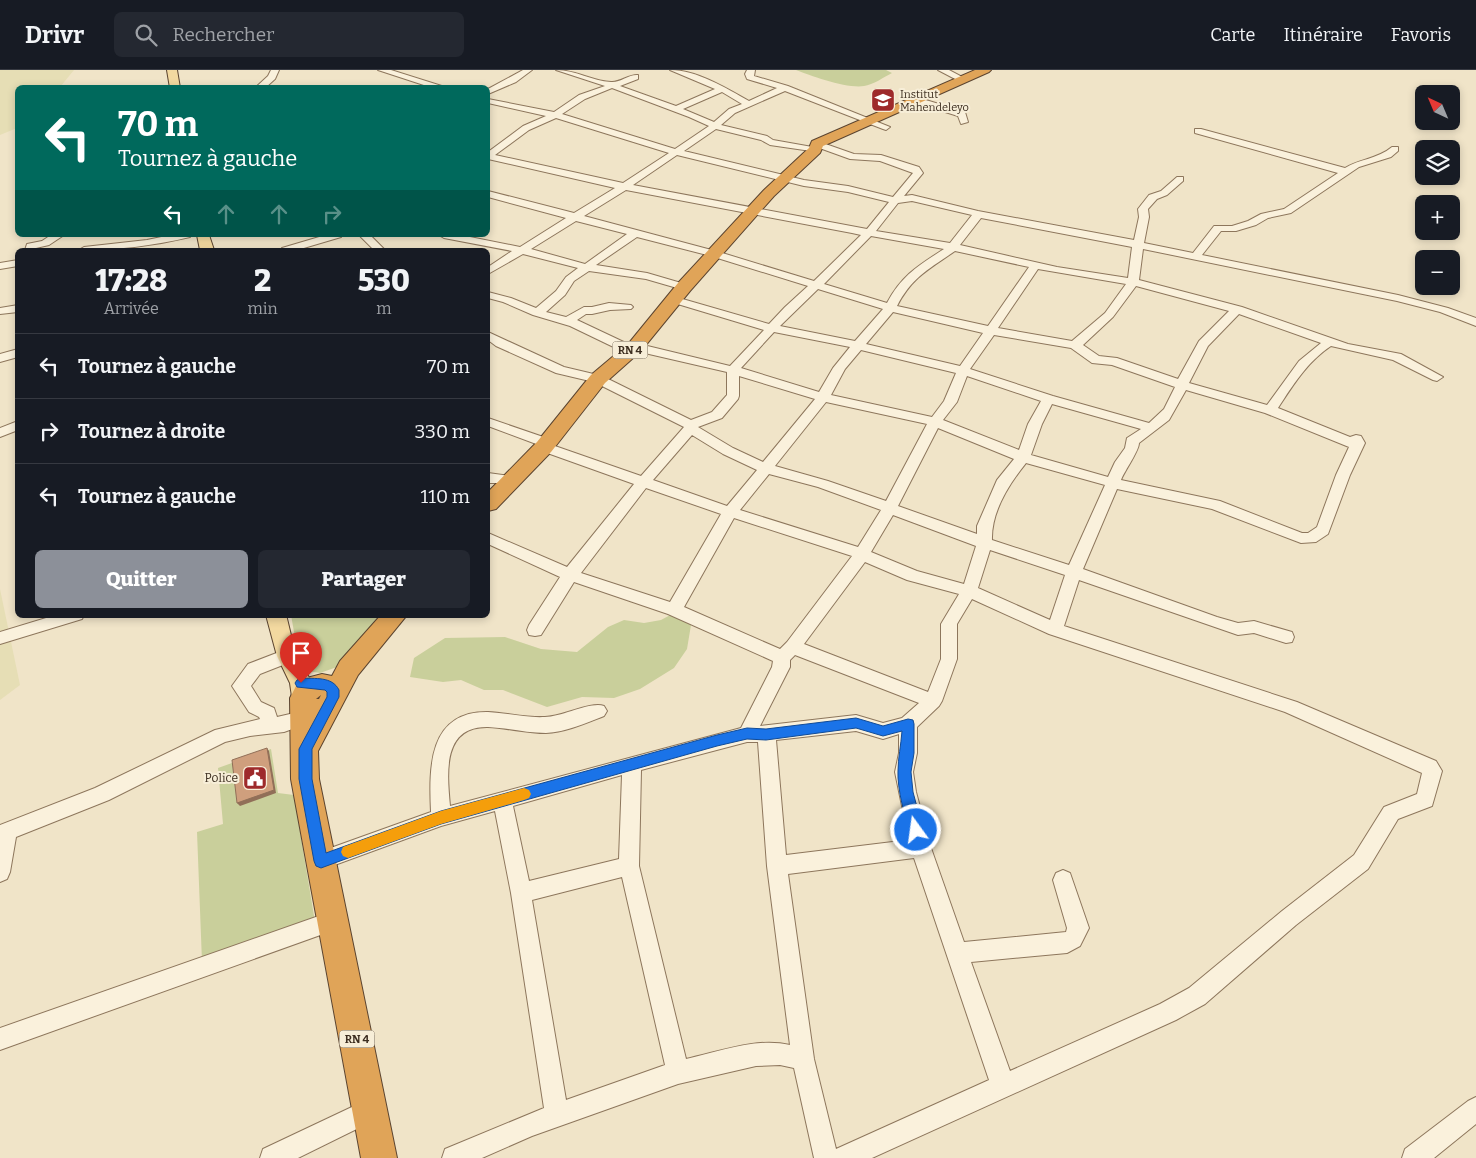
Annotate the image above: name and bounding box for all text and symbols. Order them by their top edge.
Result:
search box [114,12,464,57]
text: Drivr [25,21,84,49]
icon: search [132,21,160,49]
text: Rechercher [172,23,274,46]
text: Carte [1210,24,1255,46]
text: Itinéraire [1283,24,1363,46]
text: Favoris [1391,24,1451,46]
north arrow [1415,85,1460,130]
map controls [1415,85,1460,295]
school or university icon: Institut Mahendeleyo [870,87,896,113]
place label: Institut Mahendeleyo [900,88,969,114]
text: 70 m [118,103,198,145]
icon: left [35,105,100,170]
button: layers [1415,140,1460,185]
text: Tournez à gauche [118,145,297,172]
button: + [1415,195,1460,240]
icon: left [159,200,187,228]
icon: ahead [212,200,240,228]
icon: ahead [265,200,293,228]
icon: right [318,200,346,228]
button: − [1415,250,1460,295]
text: 17:28 [95,263,167,299]
text: 2 [254,263,271,299]
text: 530 [358,263,410,299]
text: Arrivée [104,299,159,318]
text: min [247,299,278,318]
text: m [376,299,391,318]
road number: RN 4 [612,342,648,358]
icon: left [35,352,63,380]
text: Tournez à gauche [78,355,236,378]
text: 70 m [427,355,470,378]
icon: right [35,417,63,445]
text: Tournez à droite [78,420,225,443]
text: 330 m [415,420,470,443]
icon: left [35,482,63,510]
text: Tournez à gauche [78,485,236,508]
text: 110 m [420,485,470,508]
button: Quitter [35,550,248,608]
button: Partager [258,550,470,608]
pin [280,632,322,683]
icon: arrive [287,639,315,667]
public building icon: Police [242,765,268,791]
place label: Police [205,771,238,785]
position arrow [889,803,941,855]
road number: RN 4 [340,1031,374,1048]

